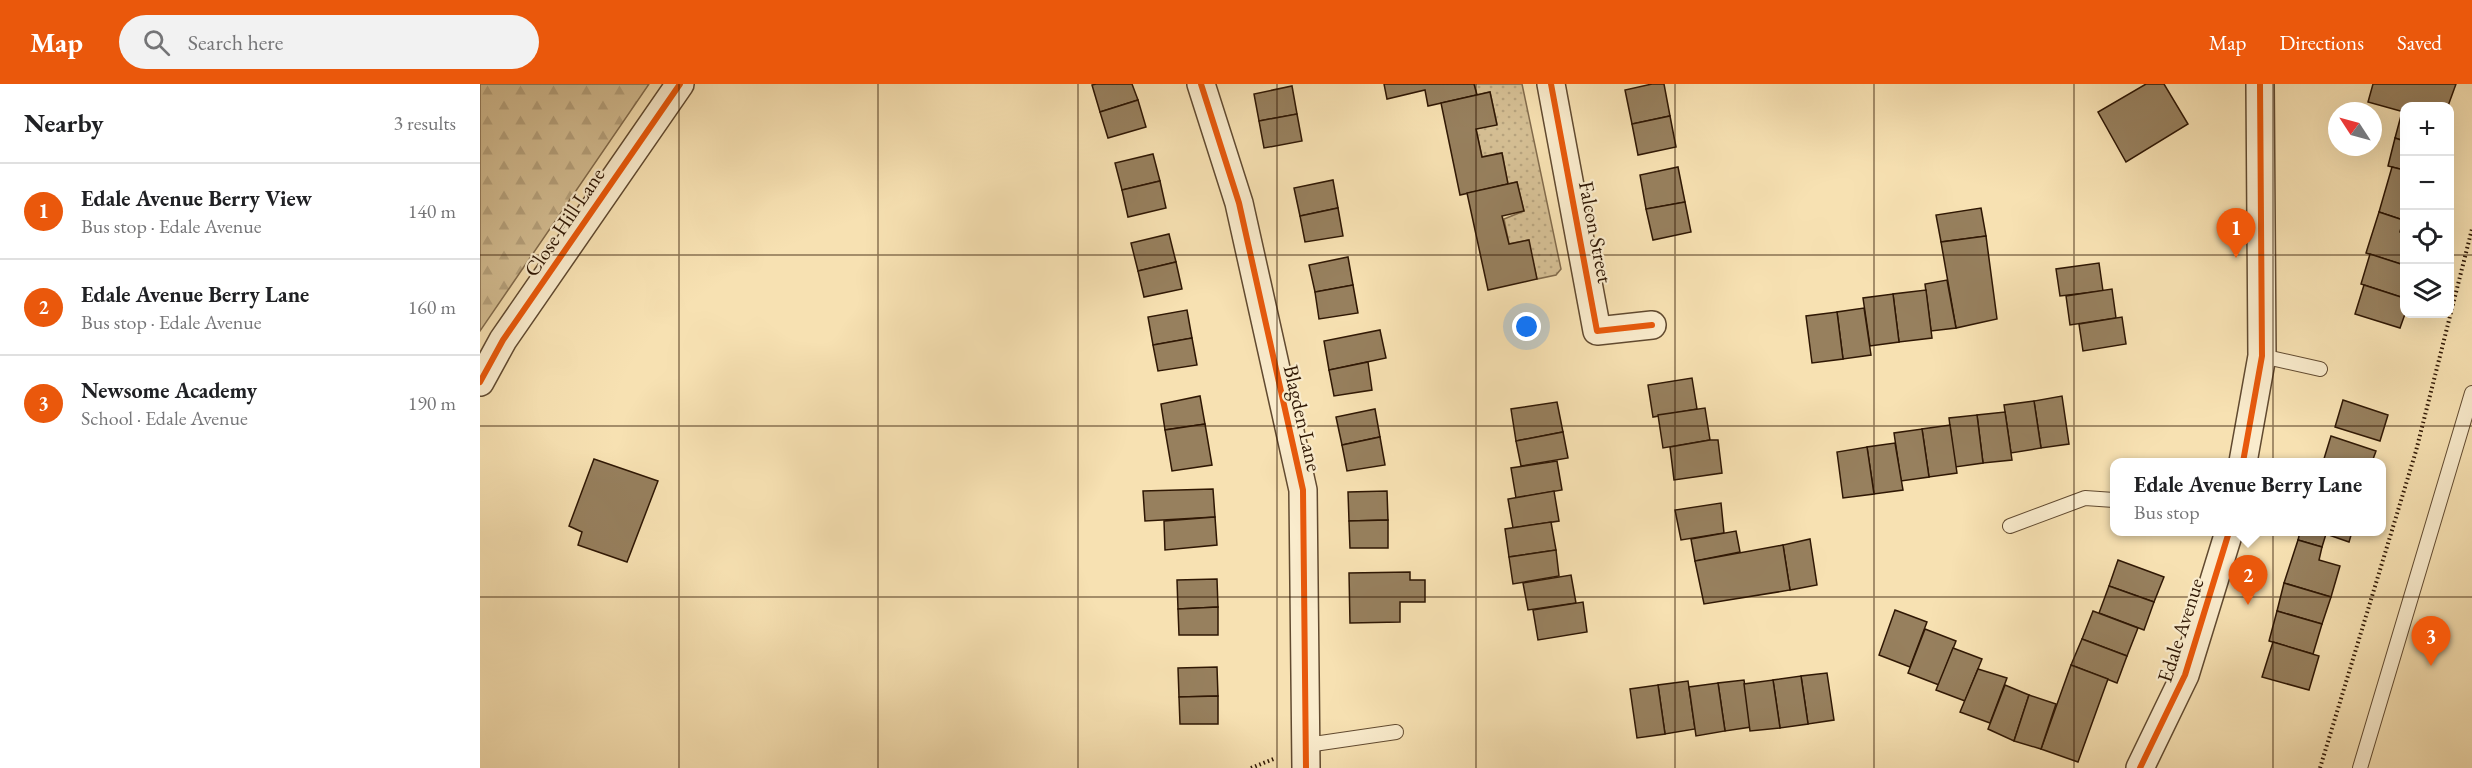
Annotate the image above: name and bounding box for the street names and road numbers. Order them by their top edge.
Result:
street label: Close Hill Lane [518,162,610,282]
street label: Falcon Street [1573,179,1619,286]
street label: Blagden Lane [1278,362,1328,474]
street label: Edale Avenue [2150,574,2210,686]

